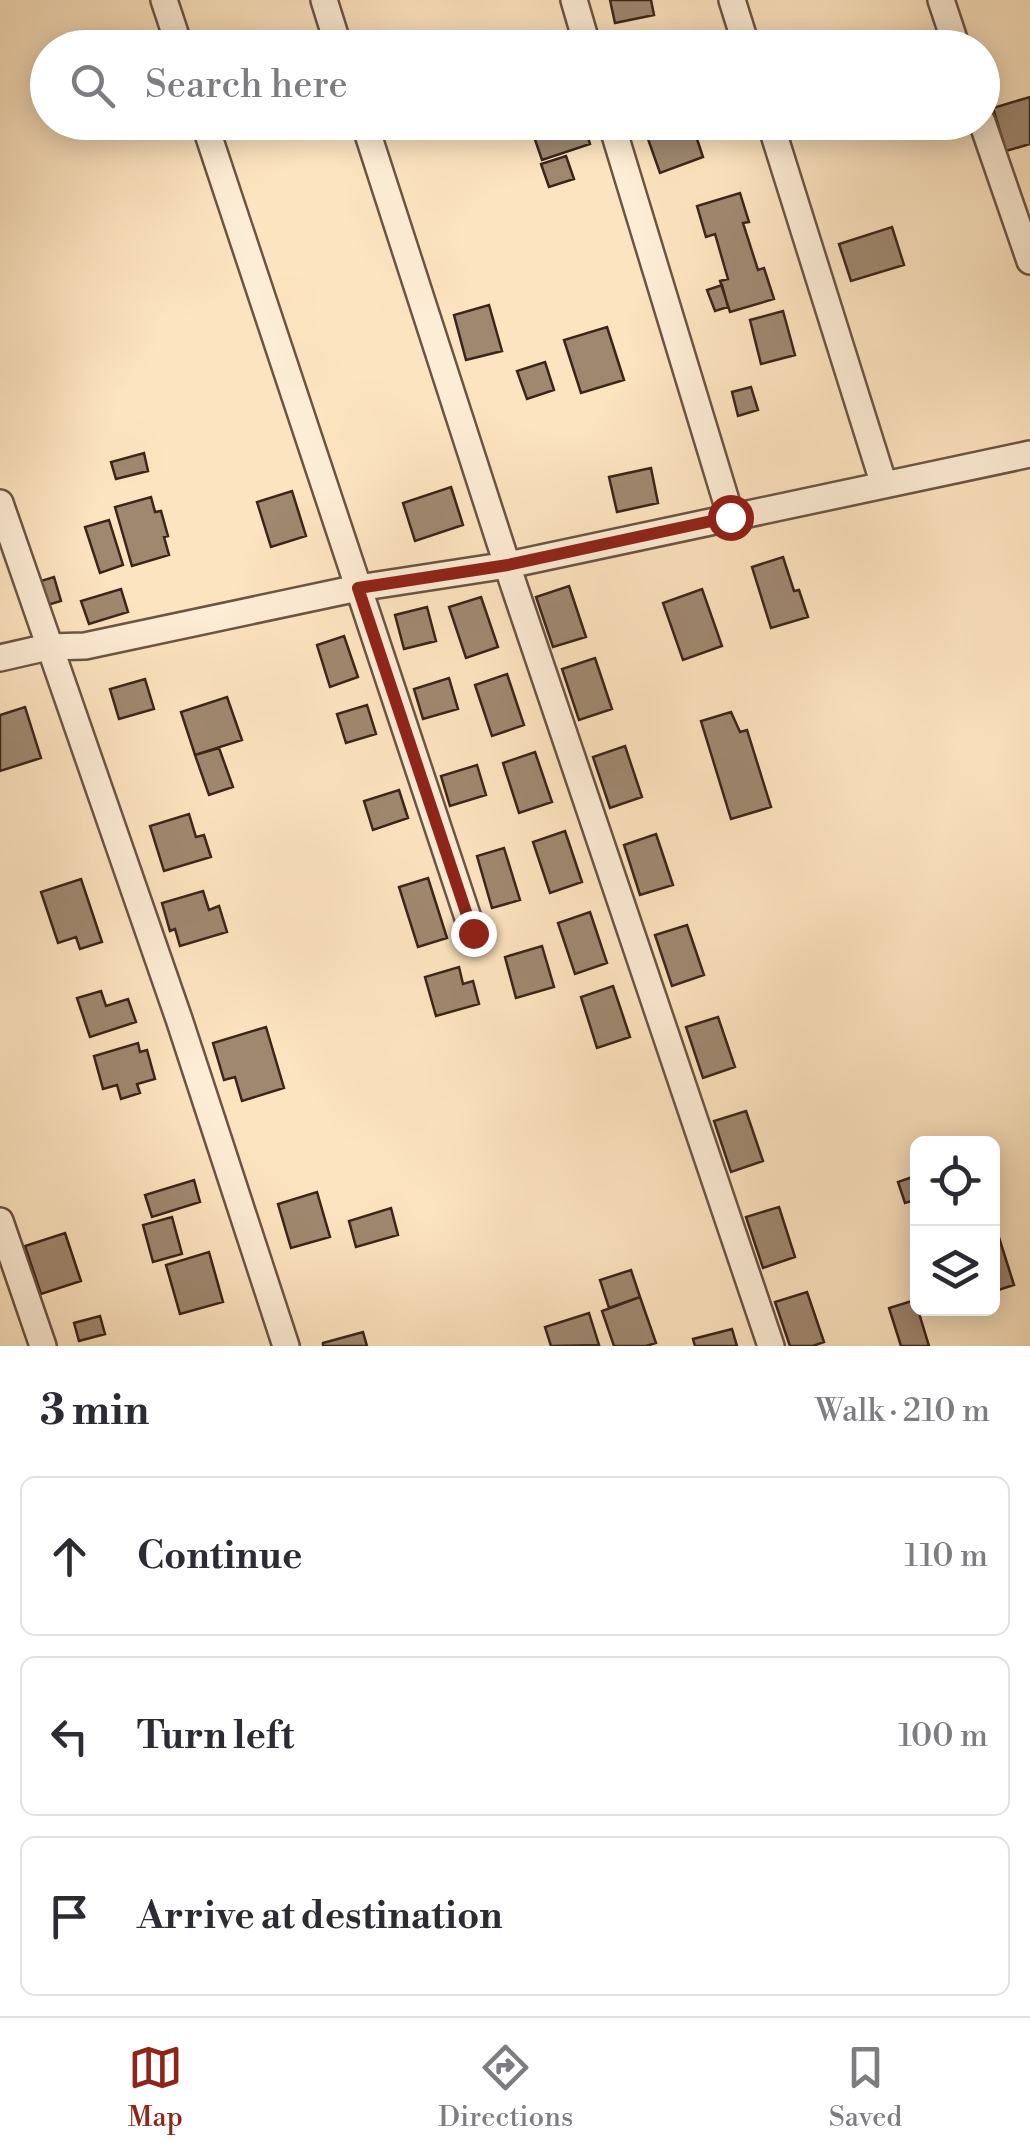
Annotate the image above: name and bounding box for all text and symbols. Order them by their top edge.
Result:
search box [30,30,1000,140]
icon: search [65,58,120,113]
text: Search here [145,62,348,109]
route start [708,495,754,541]
route end [451,911,497,957]
map controls [910,1136,1000,1316]
button: locate [910,1136,1000,1226]
button: layers [910,1226,1000,1316]
text: 3 min [40,1385,149,1438]
text: Walk · 210 m [815,1391,990,1431]
icon: ahead [42,1529,97,1584]
text: Continue [137,1533,302,1580]
text: 110 m [905,1536,988,1576]
icon: left [42,1709,97,1764]
text: Turn left [137,1713,294,1760]
text: 100 m [898,1716,988,1756]
icon: arrive [42,1889,97,1944]
text: Arrive at destination [137,1893,503,1940]
tab: Map [128,2040,183,2135]
tab: Directions [438,2040,573,2135]
tab: Saved [829,2040,902,2135]

